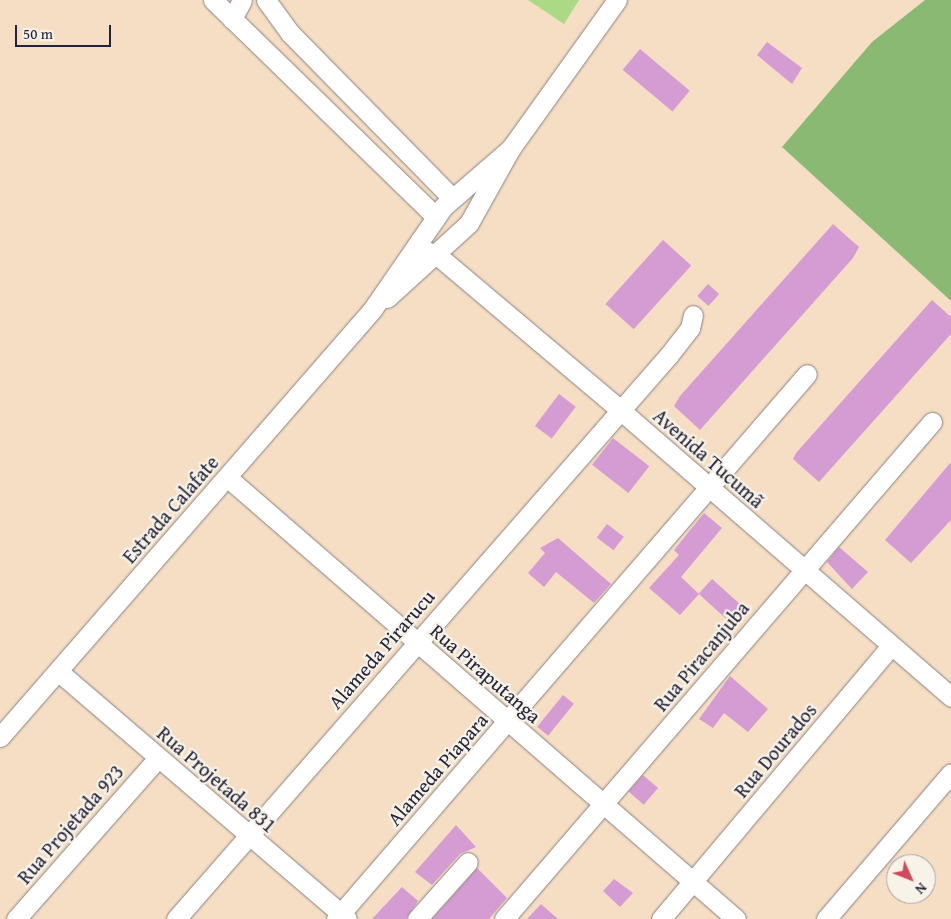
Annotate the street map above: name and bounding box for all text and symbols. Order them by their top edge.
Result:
scale bar [18,15,114,47]
text: 50 m [23,23,53,44]
street label: Avenida Tucumã [649,403,769,513]
street label: Estrada Calafate [117,450,223,568]
street label: Alameda Pirarucu [323,584,439,714]
street label: Rua Piracanjuba [648,596,754,716]
street label: Rua Piraputanga [426,618,546,728]
street label: Rua Dourados [729,698,821,802]
street label: Alameda Piapara [382,708,492,830]
street label: Rua Projetada 831 [153,721,281,837]
street label: Rua Projetada 923 [12,760,128,888]
north arrow [886,854,936,904]
text: N [911,878,932,899]

